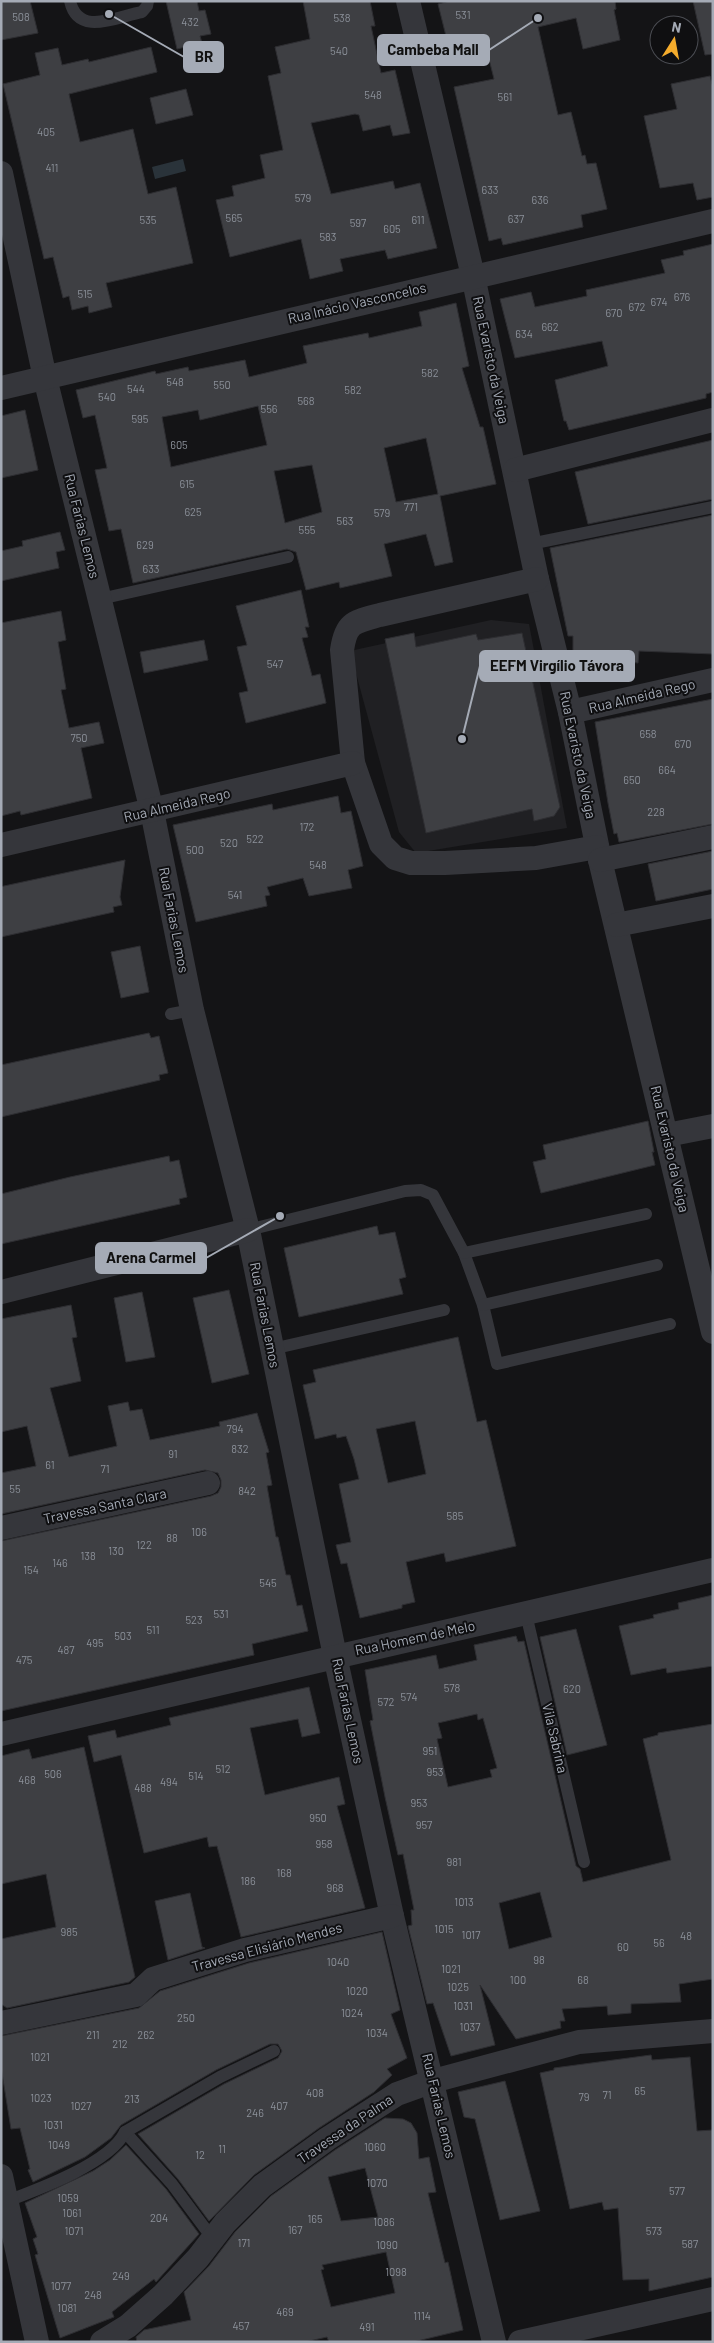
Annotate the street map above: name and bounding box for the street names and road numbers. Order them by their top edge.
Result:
street label: Rua Inácio Vasconcelos [286,278,428,327]
street label: Rua Evaristo da Veiga [470,295,513,425]
street label: Rua Farias Lemos [61,472,104,580]
street label: Rua Almeida Rego [587,675,697,716]
street label: Rua Evaristo da Veiga [557,690,600,820]
street label: Rua Almeida Rego [122,784,232,825]
street label: Rua Farias Lemos [156,866,193,974]
street label: Rua Evaristo da Veiga [648,1084,693,1214]
street label: Rua Farias Lemos [247,1261,284,1369]
street label: Travessa Santa Clara [42,1484,168,1527]
street label: Rua Homem de Melo [353,1616,477,1659]
street label: Rua Farias Lemos [329,1657,368,1765]
street label: Vila Sabrina [539,1701,572,1775]
street label: Travessa Elisiário Mendes [190,1918,344,1975]
street label: Rua Farias Lemos [419,2052,460,2160]
street label: Travessa da Palma [294,2090,396,2167]

